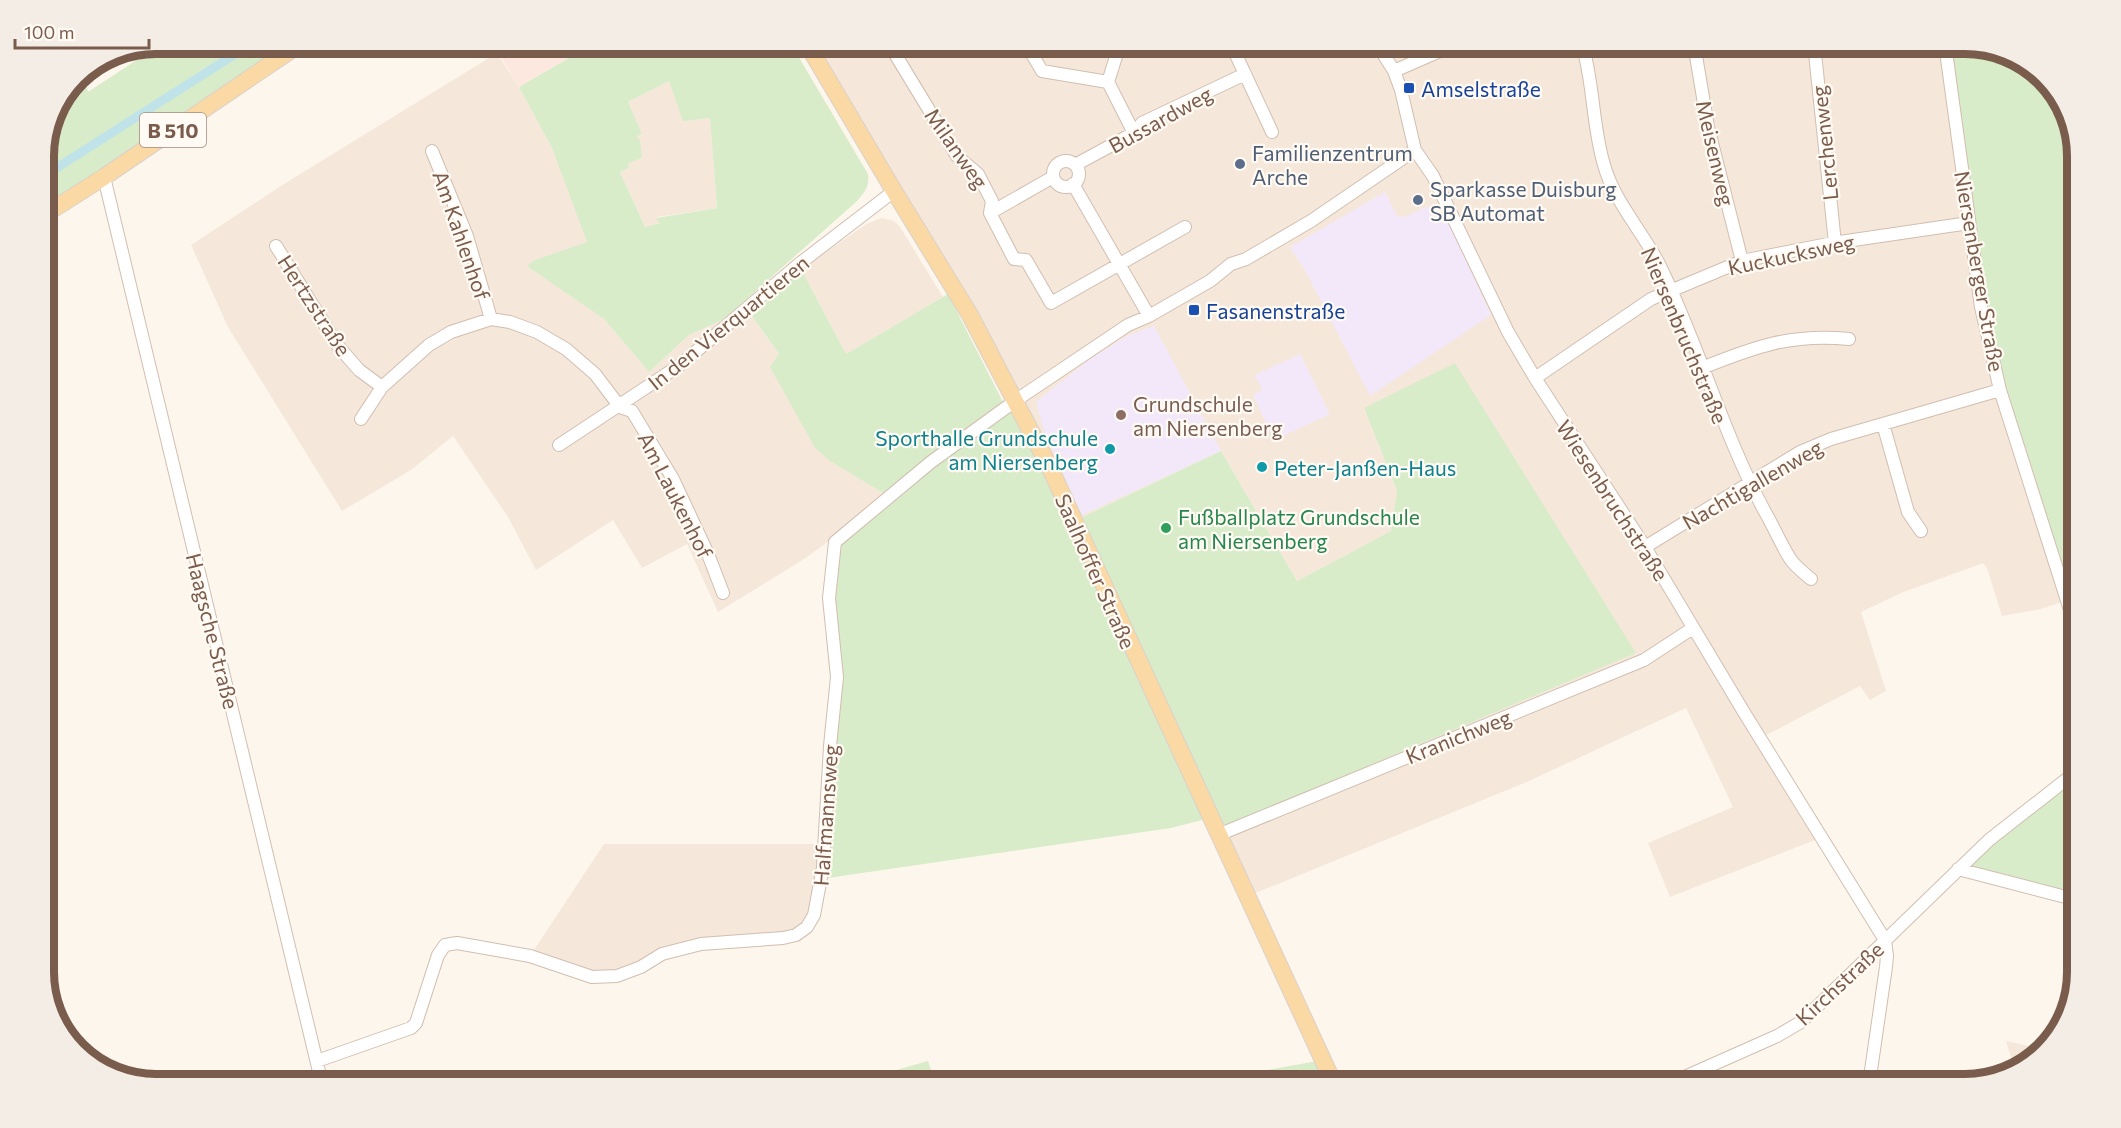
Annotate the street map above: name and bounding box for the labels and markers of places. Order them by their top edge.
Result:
place label: Amselstraße [1421,76,1541,101]
marker: Amselstraße [1402,81,1416,95]
place label: Familienzentrum Arche [1252,140,1413,189]
marker: Familienzentrum Arche [1233,157,1247,171]
place label: Sparkasse Duisburg SB Automat [1430,176,1617,225]
marker: Sparkasse Duisburg SB Automat [1411,193,1425,207]
place label: Fasanenstraße [1206,298,1345,323]
marker: Fasanenstraße [1187,303,1201,317]
place label: Grundschule am Niersenberg [1133,391,1283,440]
marker: Grundschule am Niersenberg [1114,408,1128,422]
place label: Sporthalle Grundschule am Niersenberg [875,425,1098,474]
marker: Sporthalle Grundschule am Niersenberg [1103,442,1117,456]
place label: Peter-Janßen-Haus [1274,455,1456,480]
marker: Peter-Janßen-Haus [1255,460,1269,474]
place label: Fußballplatz Grundschule am Niersenberg [1178,504,1420,553]
marker: Fußballplatz Grundschule am Niersenberg [1159,521,1173,535]

